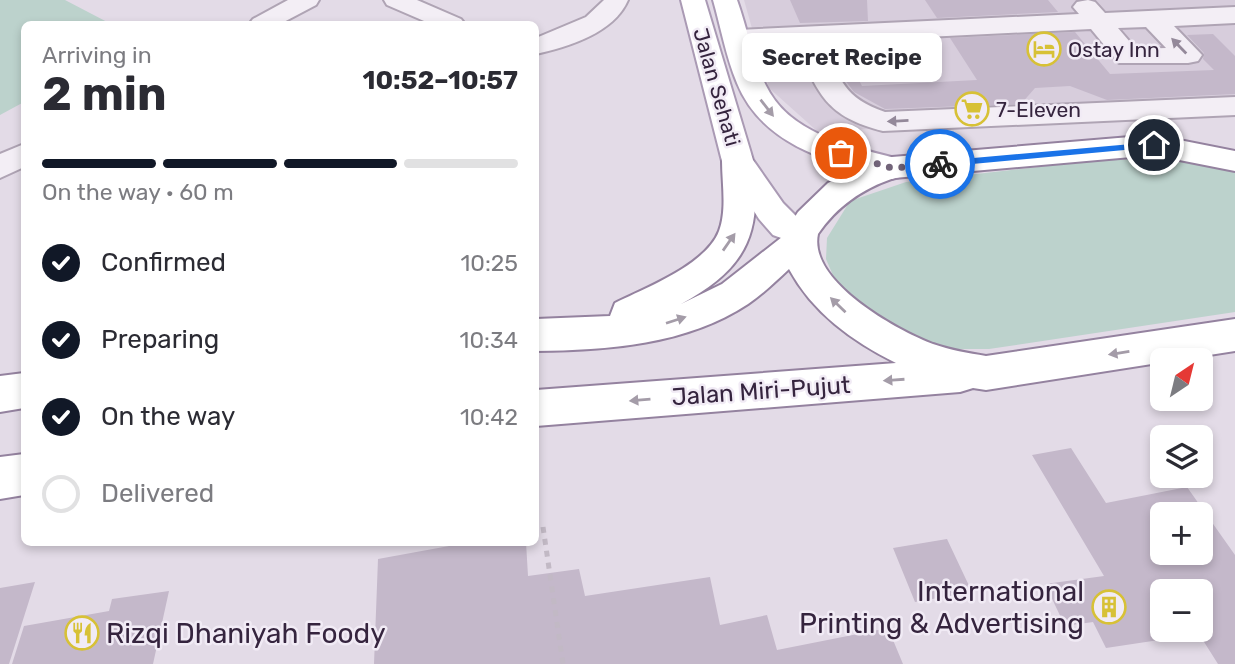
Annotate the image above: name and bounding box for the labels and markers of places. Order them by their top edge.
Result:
hotel icon: Ostay Inn [1025,30,1063,68]
callout: Secret Recipe [741,34,941,83]
place label: Ostay Inn [1068,37,1160,62]
supermarket icon: 7-Eleven [953,90,991,128]
place label: 7-Eleven [996,97,1081,122]
pin [1124,115,1184,175]
pin [811,123,871,183]
place label: International Printing & Advertising [799,575,1084,640]
building icon: International Printing & Advertising [1090,588,1128,626]
restaurant icon: Rizqi Dhaniyah Foody [63,614,101,652]
place label: Rizqi Dhaniyah Foody [106,617,386,650]

